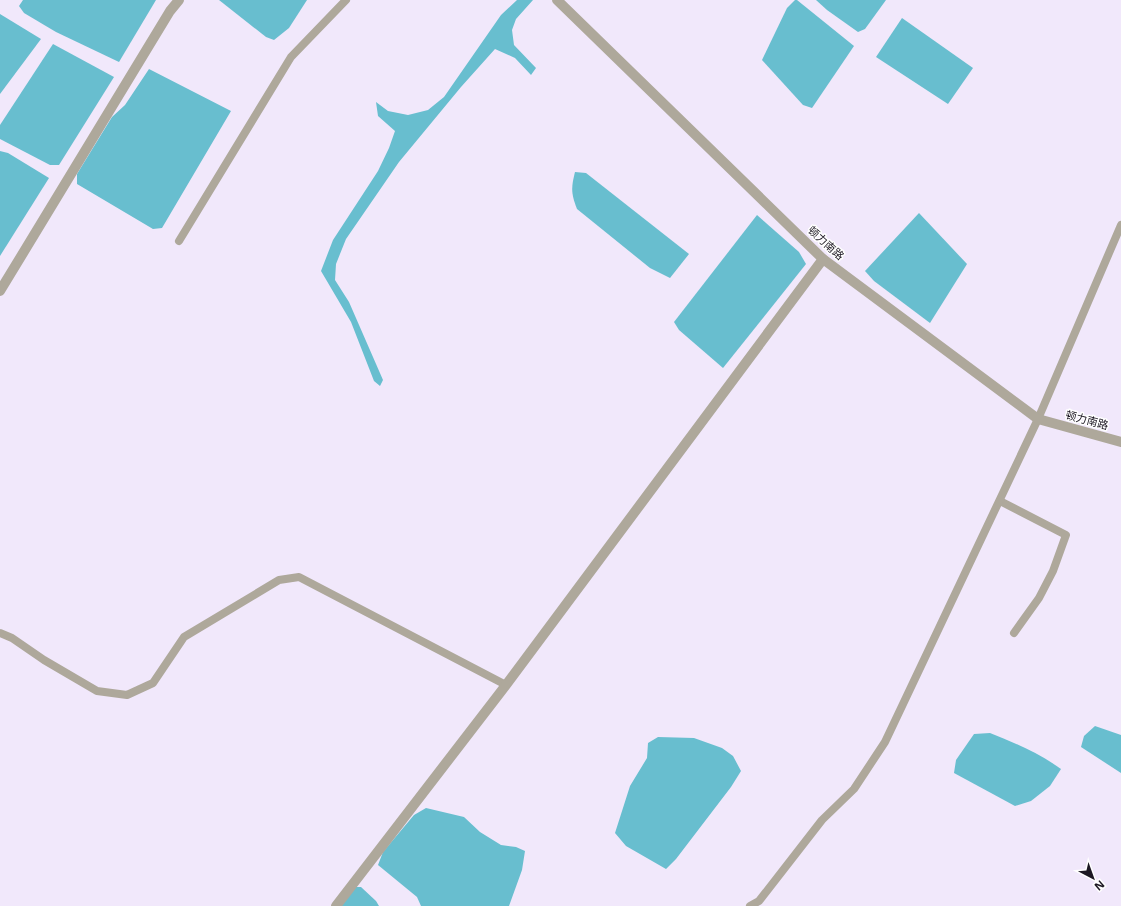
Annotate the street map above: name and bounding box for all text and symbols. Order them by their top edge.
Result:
street label: 顿力南路 [805,222,848,263]
street label: 顿力南路 [1064,407,1110,432]
north arrow [1073,858,1113,898]
text: N [1092,877,1108,895]

